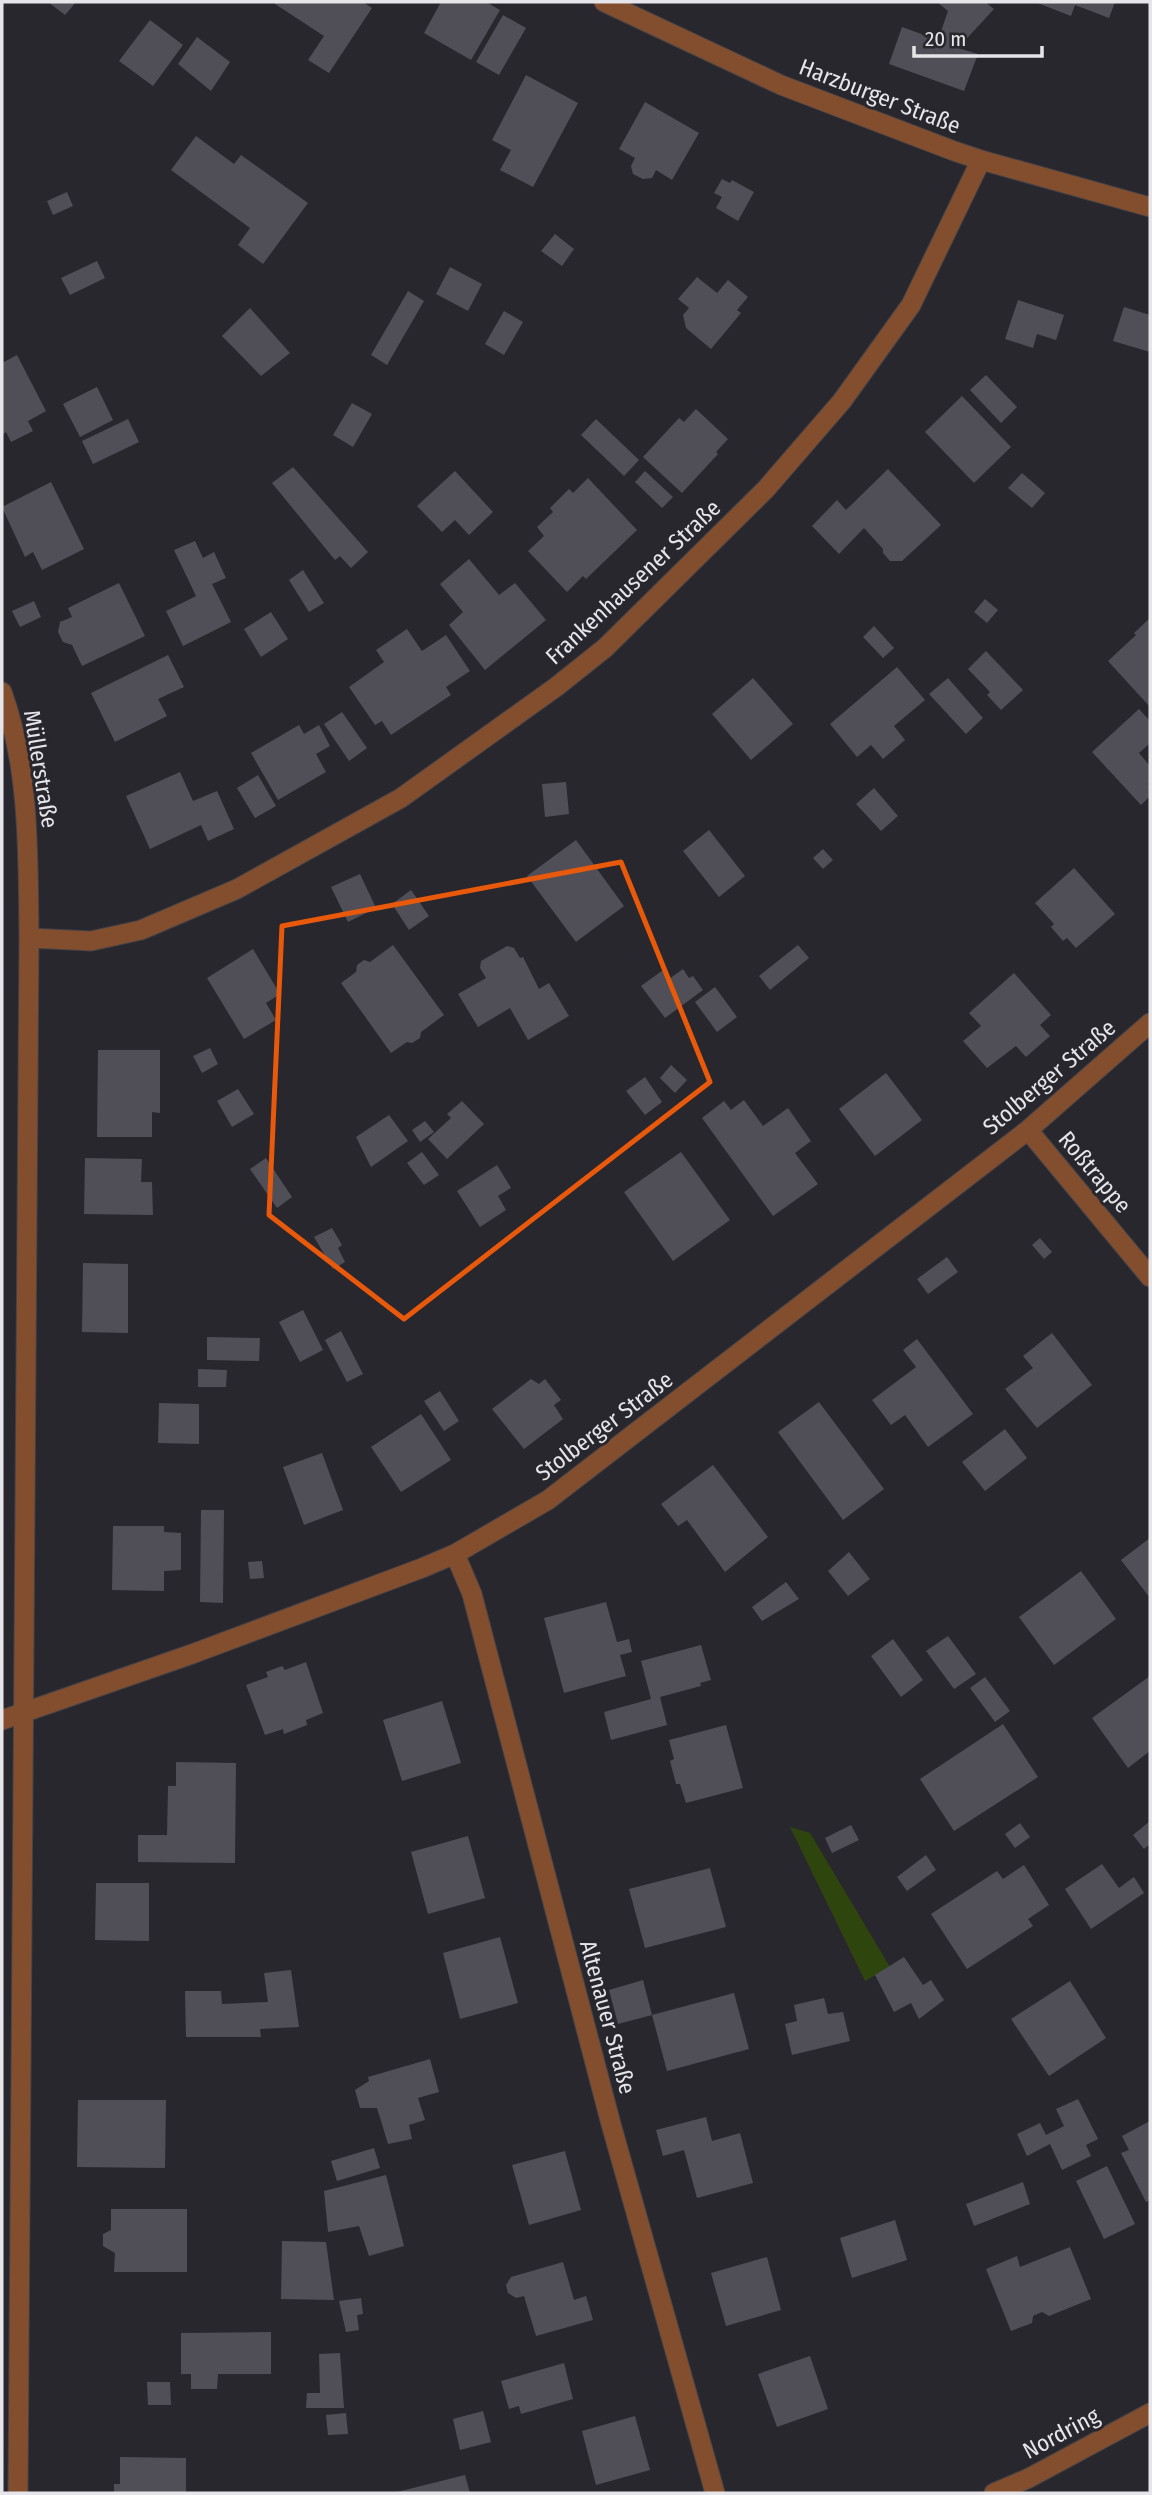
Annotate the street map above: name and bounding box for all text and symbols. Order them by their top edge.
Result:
scale bar [914,14,1042,58]
text: 20 m [925,26,966,52]
street label: Harzburger Straße [795,52,965,140]
street label: Frankenhausener Straße [540,494,726,670]
street label: Müllerstraße [18,708,64,830]
street label: Stolberger Straße [977,1013,1121,1141]
street label: Roßtrappe [1053,1125,1137,1219]
street label: Stolberger Straße [530,1365,678,1487]
street label: Altenauer Straße [574,1937,642,2097]
street label: Nordring [1018,2401,1104,2465]

